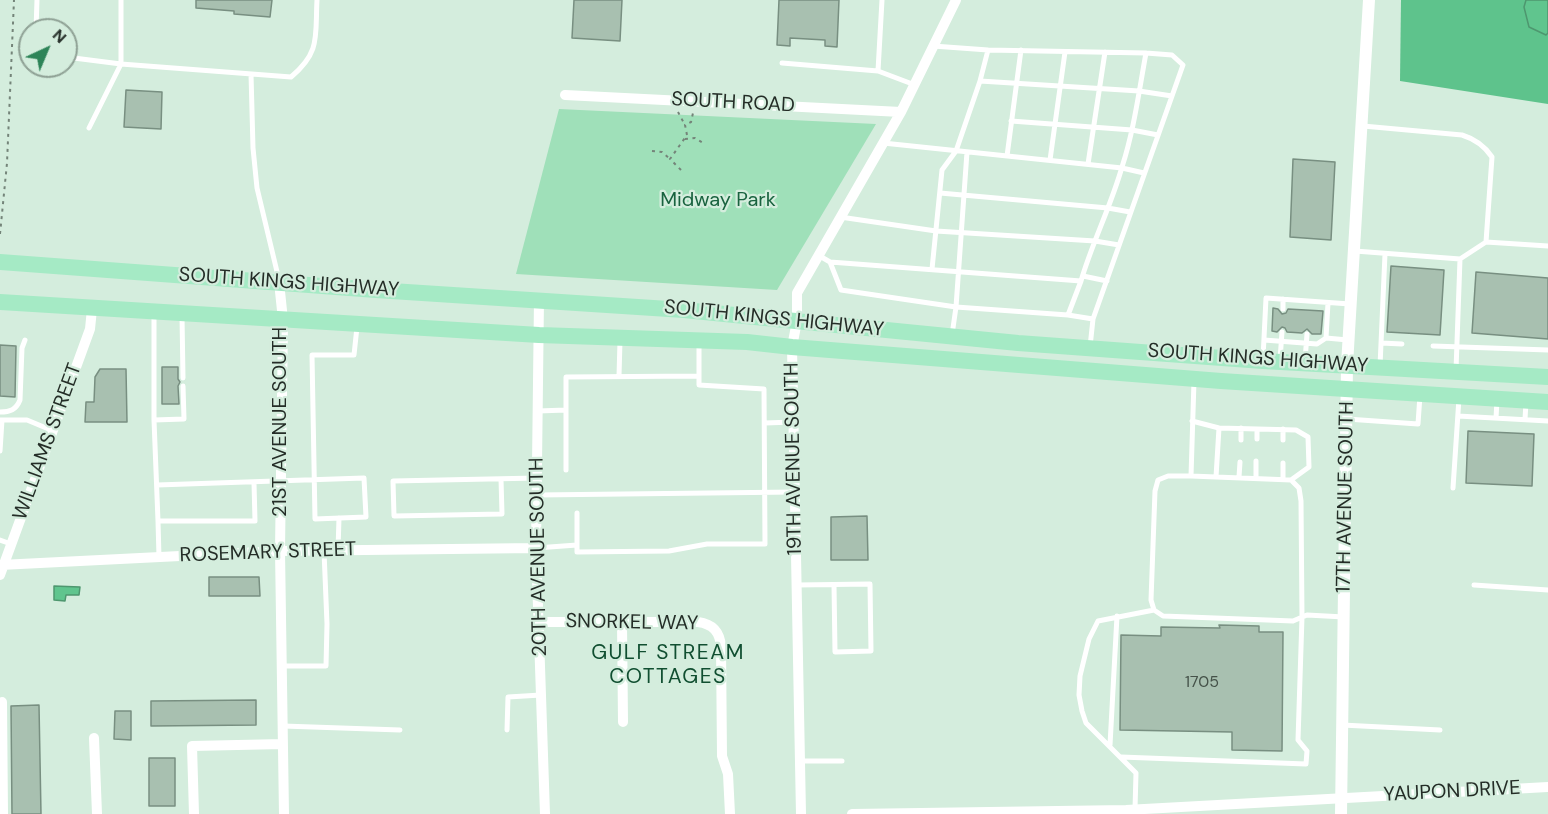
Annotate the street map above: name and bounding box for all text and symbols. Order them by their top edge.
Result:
north arrow [18,18,78,78]
text: N [48,25,71,48]
street label: SOUTH ROAD [671,88,795,118]
park label: Midway Park [660,189,776,213]
street label: SOUTH KINGS HIGHWAY [178,263,400,303]
street label: SOUTH KINGS HIGHWAY [663,296,885,342]
street label: 21ST AVENUE SOUTH [269,327,293,517]
street label: SOUTH KINGS HIGHWAY [1147,339,1369,379]
street label: WILLIAMS STREET [9,360,87,524]
street label: 19TH AVENUE SOUTH [780,362,808,556]
street label: 17TH AVENUE SOUTH [1332,401,1360,593]
street label: 20TH AVENUE SOUTH [525,457,553,657]
street label: ROSEMARY STREET [179,538,357,568]
street label: SNORKEL WAY [565,610,699,636]
district label: GULF STREAM COTTAGES [591,640,745,690]
house number: 1705 [1185,673,1219,693]
street label: YAUPON DRIVE [1383,776,1521,808]

